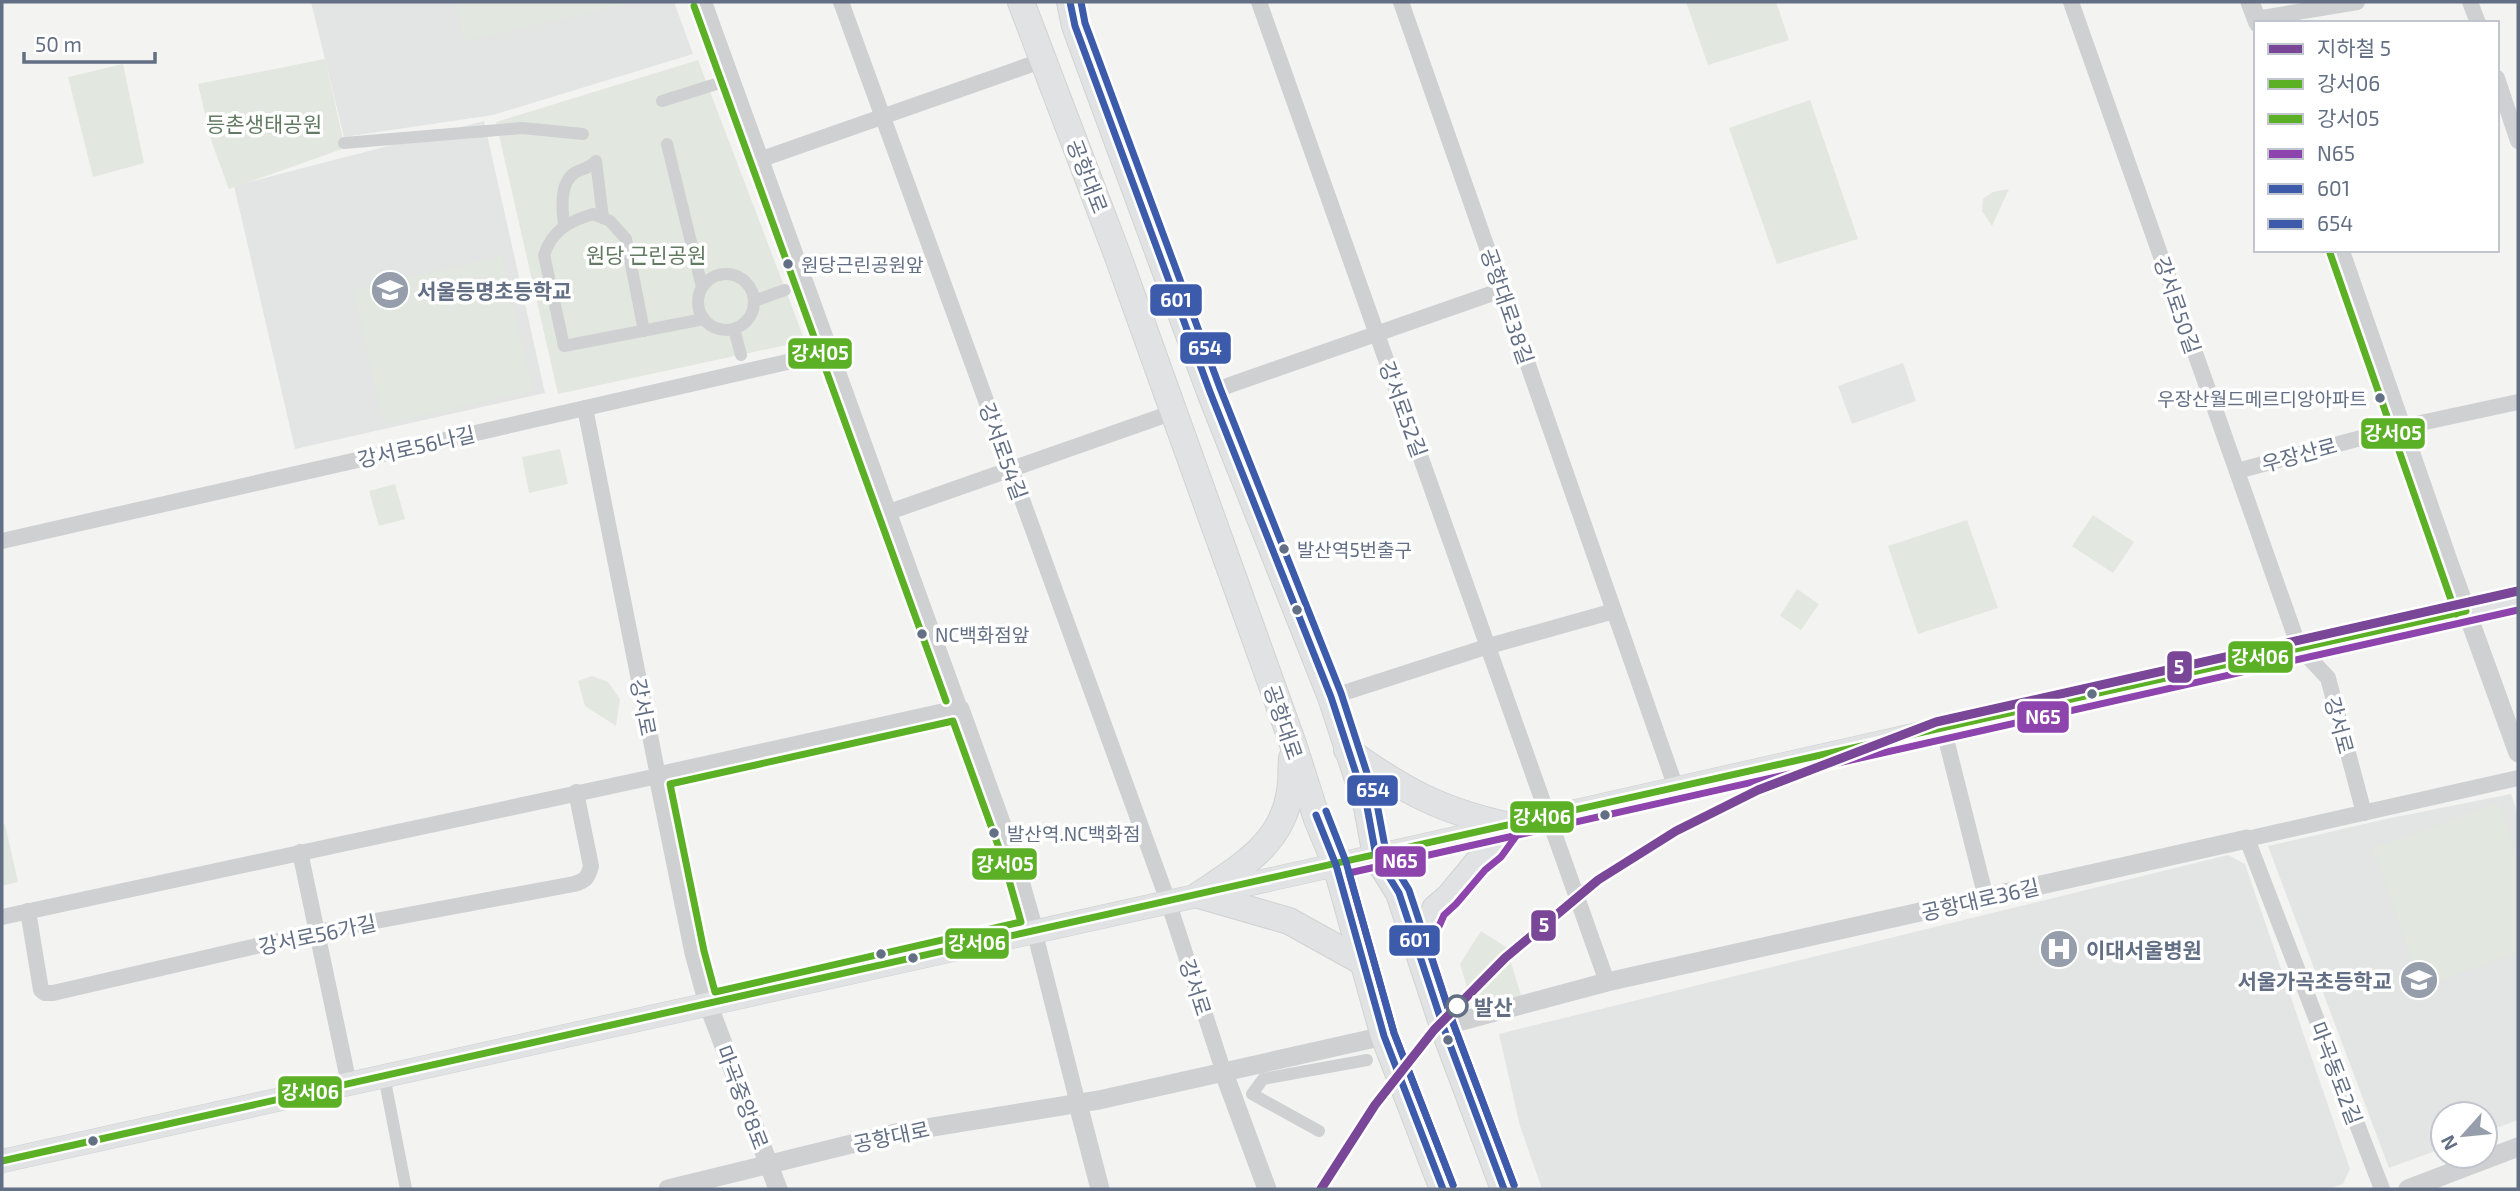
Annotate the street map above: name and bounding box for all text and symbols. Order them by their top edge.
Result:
scale bar [24,21,156,65]
legend [2254,21,2499,252]
text: 50 m [35,31,82,56]
text: 지하철 5 [2317,35,2391,60]
text: 강서06 [2317,70,2380,95]
text: 강서05 [2317,105,2380,130]
park label: 등촌생태공원 [206,111,322,136]
street label: 공항대로 [1062,135,1114,217]
text: N65 [2317,140,2355,165]
text: 601 [2317,175,2350,200]
text: 654 [2317,210,2353,235]
park label: 원당 근린공원 [586,242,706,267]
street label: 공항대로38길 [1476,245,1540,367]
place label: 원당근린공원앞 [801,253,924,276]
street label: 강서로50길 [2150,253,2206,357]
marker: 원당근린공원앞 [781,257,795,271]
school or university icon: 서울등명초등학교 [369,269,411,311]
place label: 서울등명초등학교 [417,278,572,303]
line badge: 601 [1149,283,1203,317]
text: 601 [1160,288,1192,311]
line badge: 654 [1179,331,1232,365]
text: 654 [1188,336,1222,359]
line badge: 강서05 [787,337,853,370]
text: 강서05 [791,341,849,364]
street label: 강서로52길 [1375,358,1433,460]
place label: 우장산월드메르디앙아파트 [2157,387,2367,410]
marker: 우장산월드메르디앙아파트 [2373,391,2387,405]
street label: 강서로54길 [975,399,1033,503]
line badge: 강서05 [2360,417,2426,450]
street label: 강서로56나길 [355,420,477,472]
text: 강서05 [2364,421,2422,444]
street label: 우장산로 [2258,432,2340,476]
place label: 발산역5번출구 [1297,538,1412,561]
marker: 발산역5번출구 [1277,542,1291,556]
unlabelled marker [1290,603,1304,617]
place label: NC백화점앞 [935,623,1030,646]
marker: NC백화점앞 [915,627,929,641]
line badge: 강서06 [2227,640,2294,674]
text: 강서06 [2231,645,2289,668]
line badge: 5 [2166,650,2193,684]
text: 5 [2174,655,2184,678]
street label: 강서로 [626,676,662,738]
street label: 공항대로 [1260,681,1308,763]
unlabelled marker [2085,687,2099,701]
street label: 강서로 [2320,694,2360,756]
line badge: N65 [2016,700,2070,734]
text: N65 [2025,705,2061,728]
line badge: 654 [1346,774,1399,807]
text: 654 [1356,778,1390,801]
line badge: 강서06 [1509,800,1575,834]
text: 강서06 [1513,805,1571,828]
unlabelled marker [1598,808,1612,822]
place label: 발산역.NC백화점 [1007,822,1140,845]
marker: 발산역.NC백화점 [987,826,1001,840]
line badge: N65 [1374,845,1427,878]
line badge: 강서05 [971,847,1038,881]
text: N65 [1382,849,1418,872]
text: 강서05 [976,852,1034,875]
street label: 공항대로36길 [1919,873,2041,925]
street label: 강서로56가길 [256,909,378,959]
line badge: 5 [1530,909,1557,942]
text: 5 [1539,913,1549,936]
line badge: 601 [1388,924,1441,957]
line badge: 강서06 [944,927,1010,960]
text: 601 [1399,928,1431,951]
hospital icon: 이대서울병원 [2038,928,2080,970]
text: 강서06 [948,931,1006,954]
place label: 이대서울병원 [2086,937,2202,962]
unlabelled marker [874,947,888,961]
unlabelled marker [906,951,920,965]
street label: 강서로 [1175,956,1217,1018]
school or university icon: 서울가곡초등학교 [2398,959,2440,1001]
place label: 서울가곡초등학교 [2237,968,2392,993]
place label: 발산 [1474,994,1513,1019]
marker: 발산 [1446,995,1468,1017]
street label: 마곡동로2길 [2306,1018,2368,1128]
unlabelled marker [1441,1033,1455,1047]
street label: 마곡중앙8로 [712,1041,774,1153]
line badge: 강서06 [277,1075,343,1109]
text: 강서06 [281,1080,339,1103]
north arrow [2429,1100,2499,1170]
street label: 공항대로 [851,1116,931,1156]
text: N [2435,1132,2462,1154]
unlabelled marker [86,1134,100,1148]

